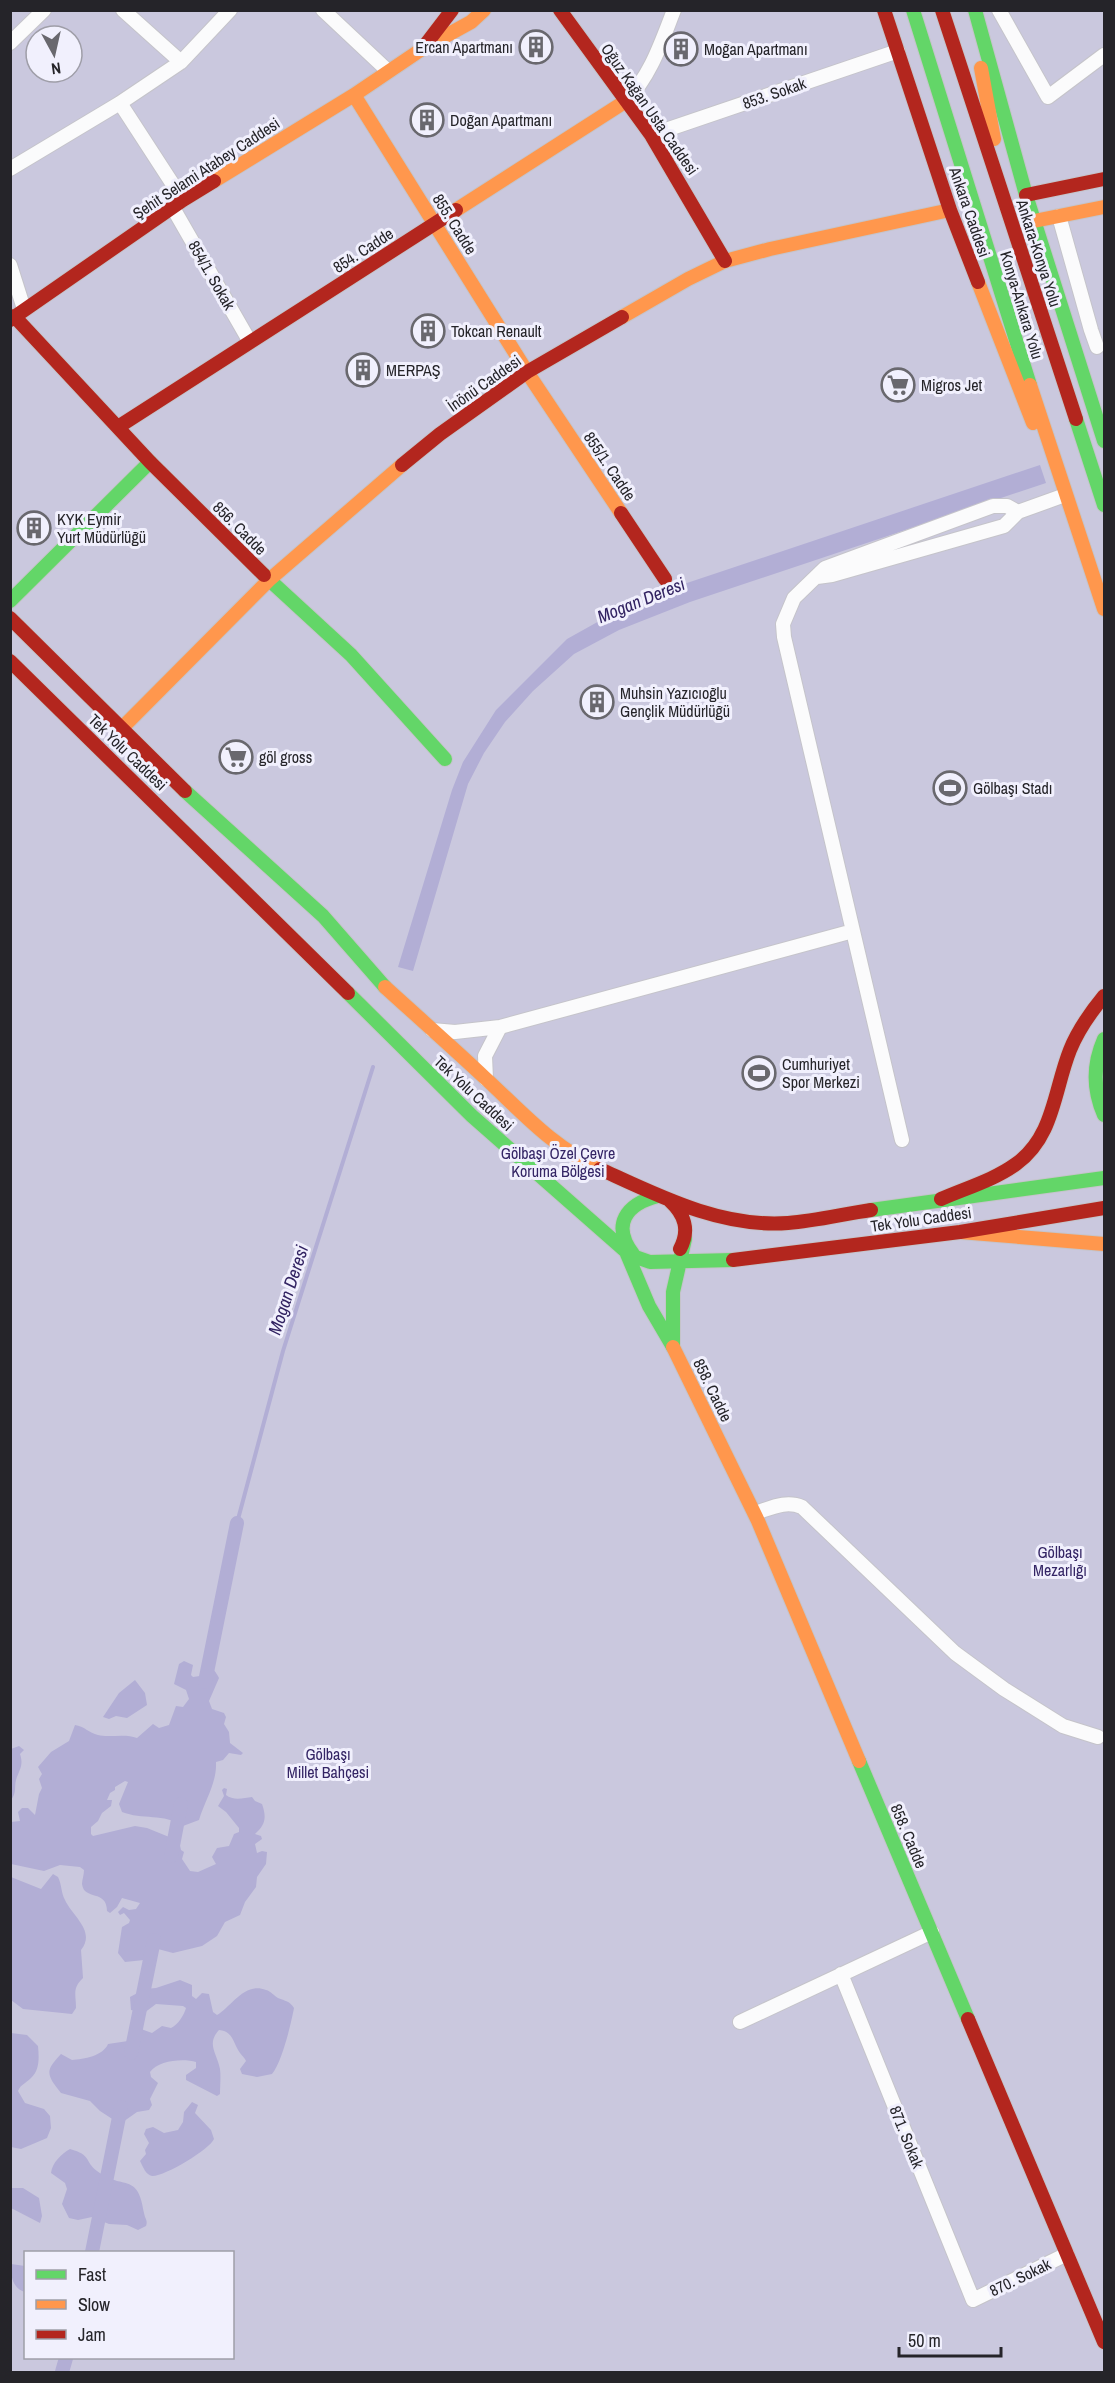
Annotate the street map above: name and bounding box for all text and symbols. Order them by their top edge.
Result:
north arrow [24,24,84,84]
building icon: Ercan Apartmanı [518,29,554,65]
building icon: Moğan Apartmanı [663,31,699,67]
place label: Ercan Apartmanı [415,36,513,58]
place label: Moğan Apartmanı [704,38,808,60]
street label: Oğuz Kağan Usta Caddesi [596,39,704,179]
text: N [50,57,62,80]
street label: 853. Sokak [739,72,809,114]
building icon: Doğan Apartmanı [409,102,445,138]
place label: Doğan Apartmanı [450,109,552,131]
street label: Şehit Selami Atabey Caddesi [128,112,284,224]
street label: Ankara Caddesi [944,163,996,260]
street label: 855. Cadde [428,189,482,259]
street label: Ankara-Konya Yolu [1011,195,1067,310]
street label: 854. Cadde [329,222,397,278]
street label: 854/1. Sokak [183,236,241,314]
street label: Konya-Ankara Yolu [995,248,1049,362]
building icon: Tokcan Renault [410,313,446,349]
place label: Tokcan Renault [451,320,542,342]
street label: İnönü Caddesi [443,350,525,416]
building icon: MERPAŞ [345,352,381,388]
place label: MERPAŞ [386,359,441,381]
supermarket icon: Migros Jet [880,367,916,403]
place label: Migros Jet [921,374,983,396]
street label: 855/1. Cadde [579,427,641,505]
street label: 856. Cadde [208,496,272,560]
place label: KYK Eymir Yurt Müdürlüğü [57,508,146,548]
building icon: KYK Eymir Yurt Müdürlüğü [16,510,52,546]
water label: Mogan Deresi [593,571,689,629]
place label: Muhsin Yazıcıoğlu Gençlik Müdürlüğü [620,682,730,722]
building icon: Muhsin Yazıcıoğlu Gençlik Müdürlüğü [579,684,615,720]
street label: Tek Yolu Caddesi [84,709,172,795]
supermarket icon: göl gross [218,739,254,775]
place label: göl gross [259,746,312,768]
sports icon: Gölbaşı Stadı [932,770,968,806]
place label: Gölbaşı Stadı [973,777,1053,799]
street label: Tek Yolu Caddesi [429,1050,519,1136]
place label: Cumhuriyet Spor Merkezi [782,1053,860,1093]
sports icon: Cumhuriyet Spor Merkezi [741,1055,777,1091]
park label: Gölbaşı Özel Çevre Koruma Bölgesi [501,1142,615,1182]
street label: Tek Yolu Caddesi [869,1201,973,1237]
water label: Mogan Deresi [262,1242,314,1338]
street label: 858. Cadde [688,1355,738,1425]
park label: Gölbaşı Mezarlığı [1033,1541,1087,1581]
park label: Gölbaşı Millet Bahçesi [287,1743,369,1783]
street label: 858. Cadde [886,1800,932,1872]
street label: 871. Sokak [885,2102,930,2172]
legend [24,2251,234,2359]
street label: 870. Sokak [986,2253,1055,2301]
text: Fast [78,2262,106,2287]
text: Slow [78,2292,110,2317]
scale bar [899,2320,1001,2358]
text: Jam [78,2322,106,2347]
text: 50 m [908,2328,941,2353]

